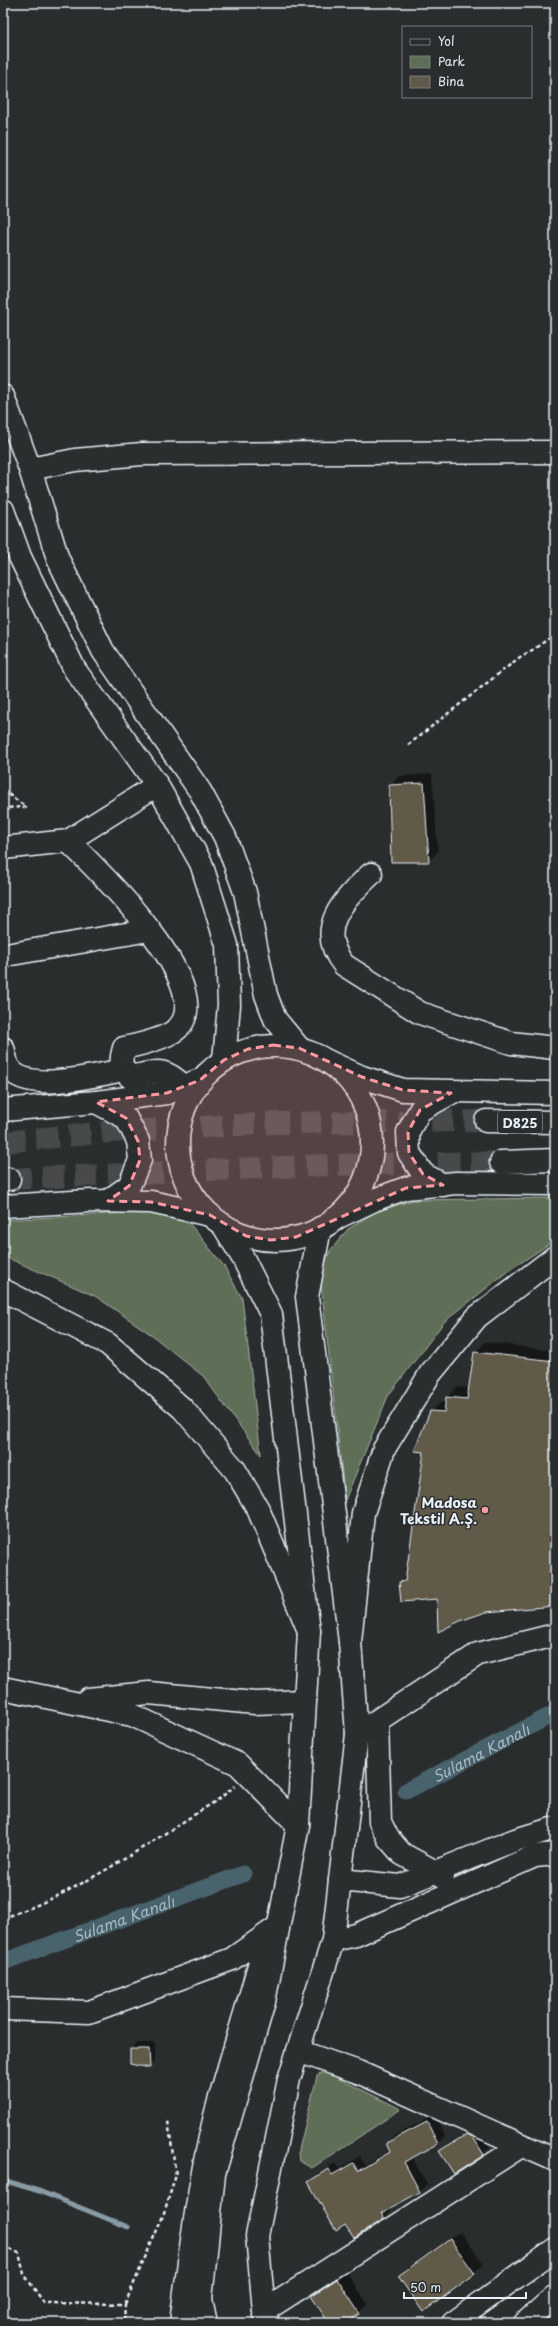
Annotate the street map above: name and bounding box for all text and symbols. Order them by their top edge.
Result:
legend [402,26,532,98]
text: Yol [438,32,454,50]
text: Park [438,52,465,70]
text: Bina [438,72,464,90]
road number: D825 [498,1111,542,1133]
place label: Madosa Tekstil A.Ş. [400,1492,478,1529]
marker: Madosa Tekstil A.Ş. [480,1505,490,1515]
water label: Sulama Kanalı [428,1717,534,1787]
water label: Sulama Kanalı [69,1888,178,1947]
scale bar [404,2274,526,2300]
text: 50 m [410,2278,441,2296]

